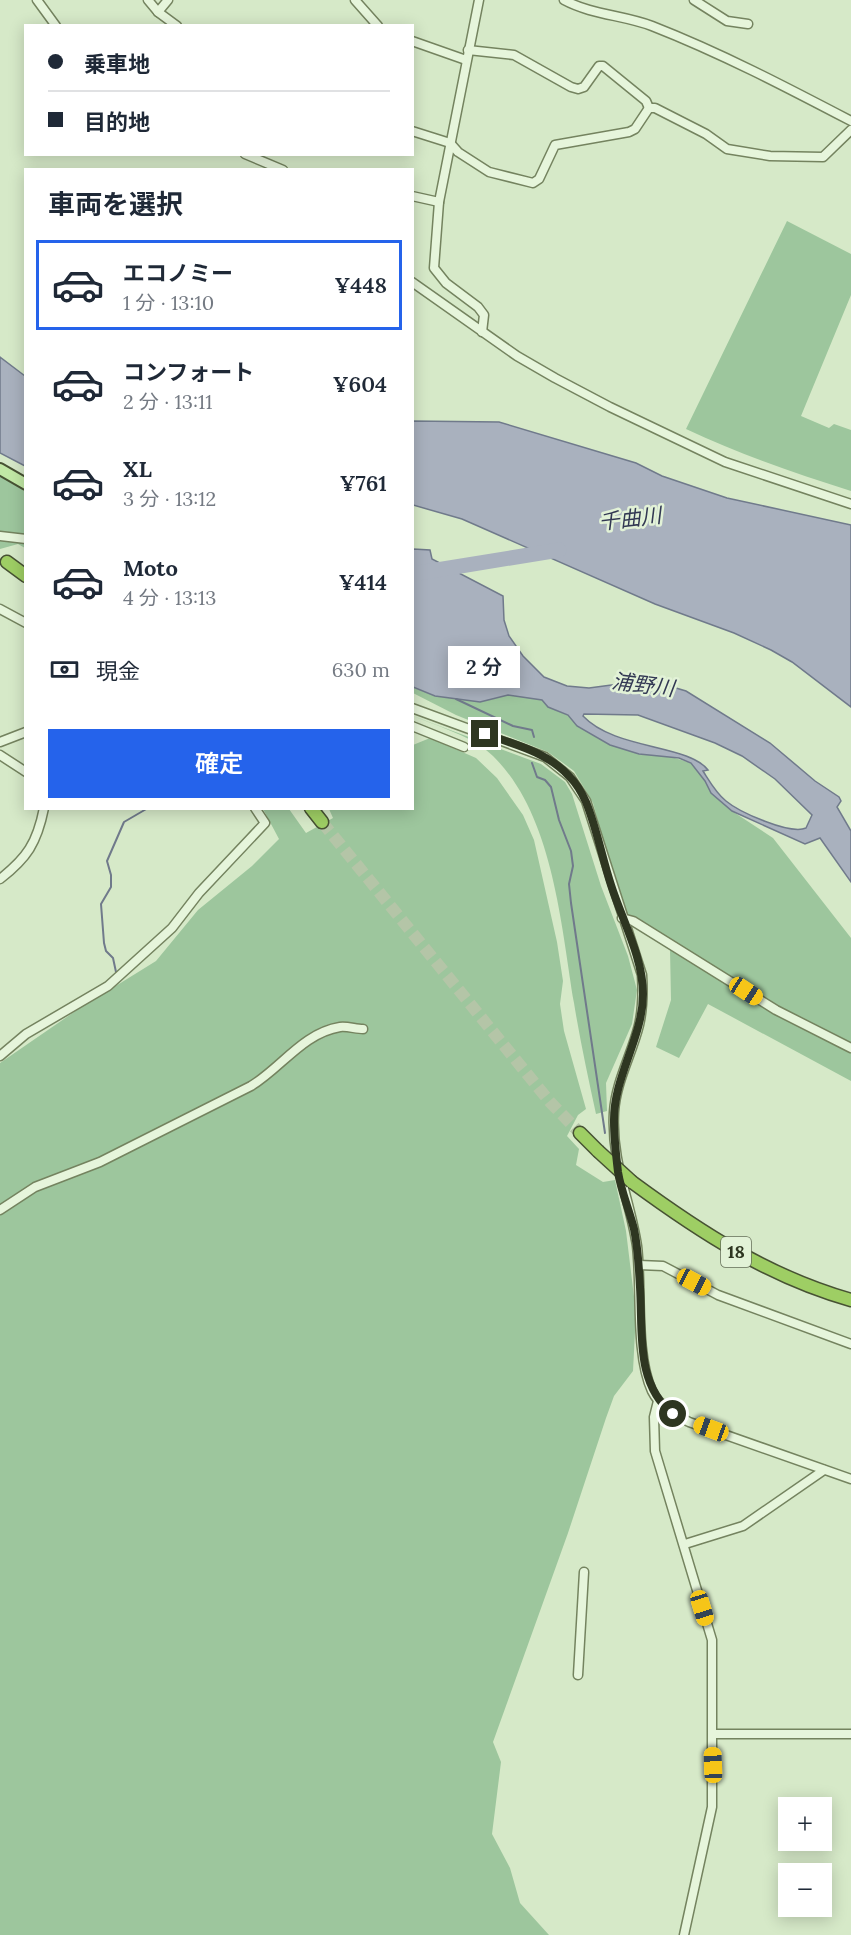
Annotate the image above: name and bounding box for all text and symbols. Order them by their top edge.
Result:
text: 乗車地 [84,50,150,78]
text: 目的地 [84,108,150,136]
text: 車両を選択 [48,187,183,221]
icon: car [51,258,105,312]
text: エコノミー [123,259,233,287]
text: ¥448 [335,271,387,299]
text: 1 分 · 13:10 [123,290,214,315]
icon: car [51,357,105,411]
text: コンフォート [123,358,254,386]
text: ¥604 [333,370,387,398]
text: 2 分 · 13:11 [123,389,213,414]
text: XL [123,455,152,483]
icon: car [51,456,105,510]
text: ¥761 [340,469,387,497]
text: 3 分 · 13:12 [123,486,216,511]
water label: 千曲川 [597,501,665,536]
text: Moto [123,554,178,582]
icon: car [51,555,105,609]
text: ¥414 [339,568,387,596]
text: 4 分 · 13:13 [123,585,216,610]
callout: 2 分 [449,647,521,689]
icon: cash [48,653,81,686]
text: 2 分 [466,654,502,679]
text: 現金 [96,657,140,685]
text: 630 m [332,657,390,682]
water label: 浦野川 [610,667,678,702]
route end [471,720,498,747]
button: 確定 [48,729,390,798]
car [726,974,766,1008]
road number: 18 [721,1237,751,1267]
car [674,1266,714,1298]
route start [659,1400,686,1427]
car [691,1414,731,1444]
car [688,1588,716,1628]
car [703,1747,723,1783]
map controls [778,1797,832,1917]
button: + [778,1797,832,1851]
button: − [778,1863,832,1917]

